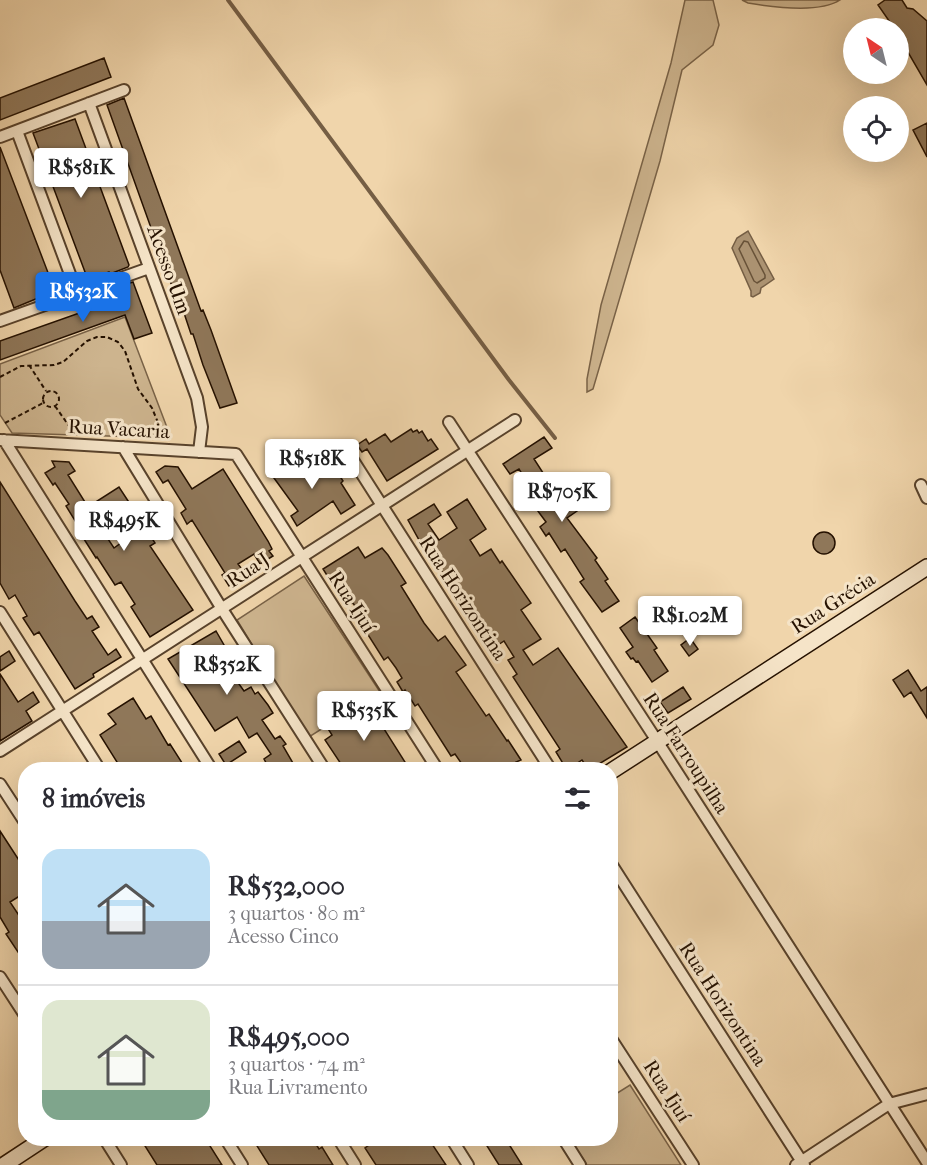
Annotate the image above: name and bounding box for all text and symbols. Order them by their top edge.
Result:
north arrow [843,18,909,84]
map controls [843,18,909,162]
button: locate [843,96,909,162]
pin: R$581K [32,148,130,199]
text: R$581K [48,156,114,179]
street label: Acesso Um [142,221,196,318]
pin: R$532K [34,272,132,323]
text: R$532K [49,280,117,303]
street label: Rua Vacaria [68,415,171,443]
pin: R$518K [263,439,361,490]
text: R$518K [279,447,345,470]
pin: R$705K [513,472,611,523]
text: R$705K [527,480,597,503]
pin: R$495K [75,501,173,552]
text: R$495K [89,509,159,532]
street label: Rua Horizontina [414,532,512,665]
street label: Rua J [222,548,274,592]
street label: Rua Ijuí [324,567,381,638]
street label: Rua Grécia [787,567,880,639]
pin: R$1.02M [635,596,745,647]
text: R$1.02M [652,604,728,627]
pin: R$352K [178,645,276,696]
text: R$352K [193,653,261,676]
street label: Rua Farroupilha [638,688,734,818]
pin: R$535K [315,691,413,742]
text: R$535K [331,699,397,722]
icon: filters [561,782,594,815]
text: 8 imóveis [42,783,145,814]
text: R$532,000 [228,871,345,902]
icon: home [90,873,162,945]
text: 3 quartos · 80 m² [228,902,365,925]
text: Acesso Cinco [228,925,339,948]
street label: Rua Horizontina [674,938,772,1071]
text: R$495,000 [228,1022,350,1053]
icon: home [90,1024,162,1096]
text: 3 quartos · 74 m² [228,1053,365,1076]
street label: Rua Ijuí [639,1056,696,1127]
text: Rua Livramento [228,1076,368,1099]

